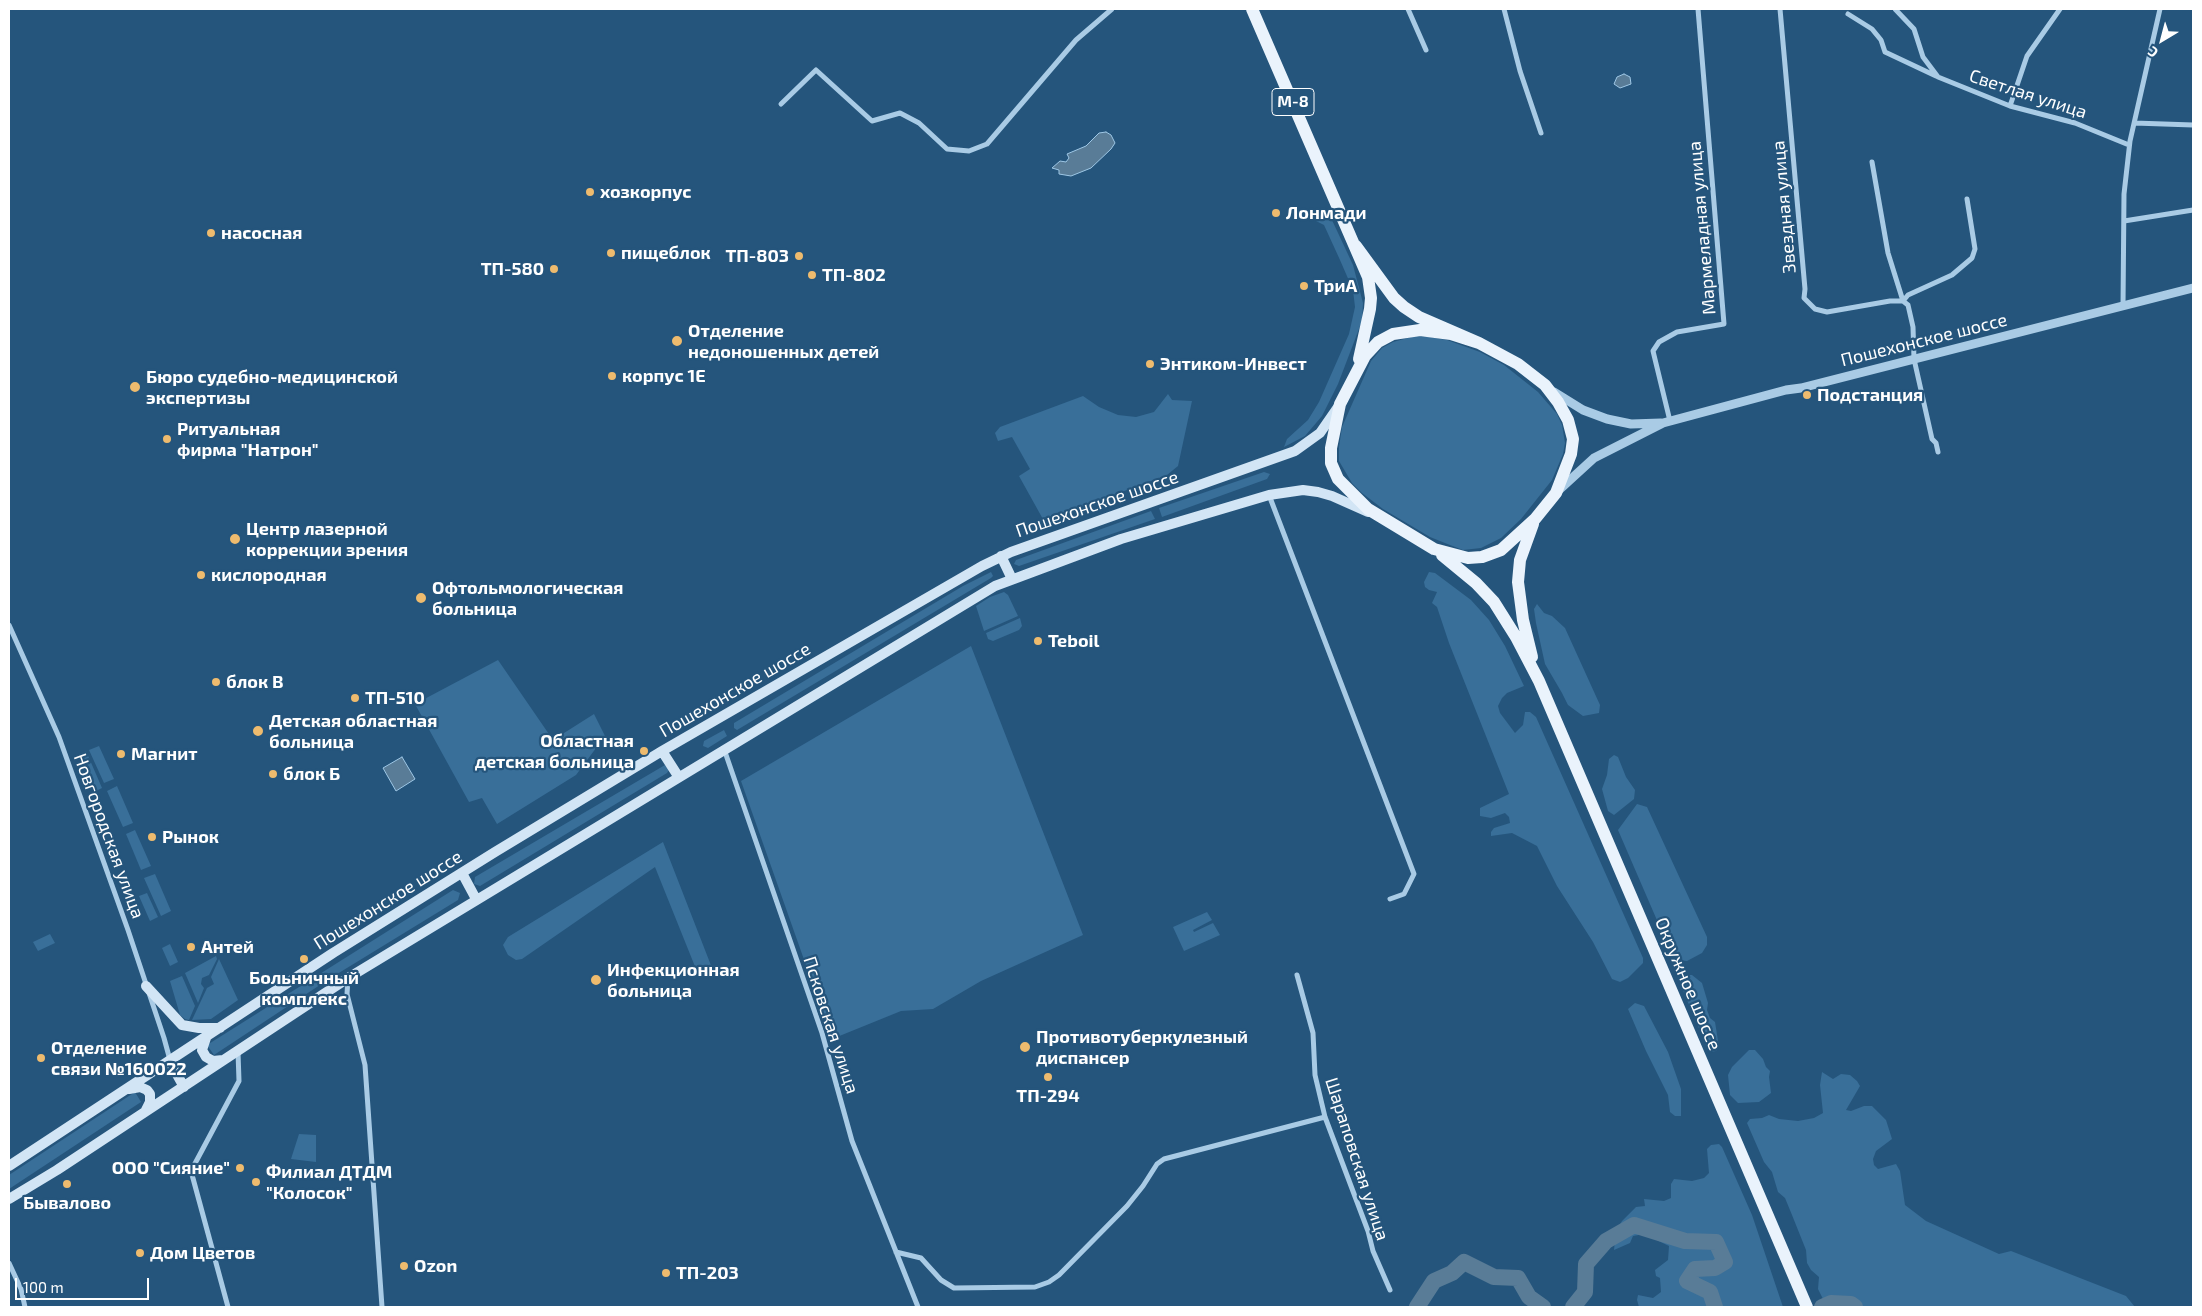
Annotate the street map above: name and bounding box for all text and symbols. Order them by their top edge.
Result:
north arrow [2137,15,2187,65]
text: С [2144,43,2161,62]
street label: Светлая улица [1966,65,2090,123]
road number: М-8 [1272,88,1314,115]
street label: Мармеладная улица [1684,140,1720,316]
street label: Звездная улица [1767,140,1801,274]
place label: хозкорпус [600,181,691,203]
marker: хозкорпус [584,186,596,198]
place label: Лонмади [1286,202,1367,224]
marker: Лонмади [1270,207,1282,219]
place label: насосная [221,222,302,244]
marker: насосная [205,227,217,239]
place label: пищеблок [621,242,711,264]
place label: ТП-803 [725,245,789,267]
marker: пищеблок [605,247,617,259]
marker: ТП-803 [793,250,805,262]
place label: ТП-580 [481,258,544,280]
marker: ТП-580 [548,263,560,275]
place label: ТП-802 [822,264,886,286]
marker: ТП-802 [806,269,818,281]
place label: ТриА [1314,275,1357,297]
marker: ТриА [1298,280,1310,292]
street label: Пошехонское шоссе [1839,309,2009,371]
place label: Отделение недоношенных детей [688,320,879,362]
marker: Отделение недоношенных детей [670,334,684,348]
place label: Энтиком-Инвест [1160,353,1307,375]
marker: Энтиком-Инвест [1144,358,1156,370]
place label: корпус 1Е [622,365,706,387]
place label: Бюро судебно-медицинской экспертизы [146,366,398,408]
marker: корпус 1Е [606,370,618,382]
marker: Бюро судебно-медицинской экспертизы [128,380,142,394]
place label: Подстанция [1817,384,1923,406]
marker: Подстанция [1801,389,1813,401]
place label: Ритуальная фирма "Натрон" [177,418,318,460]
marker: Ритуальная фирма "Натрон" [161,433,173,445]
street label: Пошехонское шоссе [1013,466,1181,542]
place label: Центр лазерной коррекции зрения [246,518,408,560]
marker: Центр лазерной коррекции зрения [228,532,242,546]
place label: кислородная [211,564,327,586]
marker: кислородная [195,569,207,581]
place label: Офтольмологическая больница [432,577,624,620]
marker: Офтольмологическая больница [414,591,428,605]
place label: Teboil [1048,630,1099,652]
marker: Teboil [1032,635,1044,647]
street label: Пошехонское шоссе [656,638,814,742]
place label: блок В [226,671,284,693]
marker: блок В [210,676,222,688]
place label: ТП-510 [365,687,425,709]
marker: ТП-510 [349,692,361,704]
place label: Детская областная больница [269,710,437,752]
marker: Детская областная больница [251,724,265,738]
place label: Областная детская больница [475,730,634,772]
place label: Магнит [131,743,197,765]
marker: Областная детская больница [638,745,650,757]
marker: Магнит [115,748,127,760]
street label: Новгородская улица [69,750,149,922]
place label: блок Б [283,763,340,785]
marker: блок Б [267,768,279,780]
place label: Рынок [162,826,219,848]
marker: Рынок [146,831,158,843]
street label: Пошехонское шоссе [310,846,466,954]
street label: Окружное шоссе [1650,914,1726,1054]
place label: Антей [201,936,254,958]
marker: Антей [185,941,197,953]
marker: Больничный комплекс [298,953,310,965]
street label: Псковская улица [799,954,863,1096]
place label: Инфекционная больница [607,959,740,1002]
place label: Больничный комплекс [249,967,359,1010]
marker: Инфекционная больница [589,973,603,987]
place label: Противотуберкулезный диспансер [1036,1026,1248,1068]
place label: Отделение связи №160022 [51,1037,187,1080]
marker: Противотуберкулезный диспансер [1018,1040,1032,1054]
marker: Отделение связи №160022 [35,1052,47,1064]
marker: ТП-294 [1042,1071,1054,1083]
street label: Шараповская улица [1320,1075,1394,1243]
place label: ТП-294 [1016,1085,1080,1107]
place label: ООО "Сияние" [112,1157,230,1179]
place label: Филиал ДТДМ "Колосок" [266,1161,392,1204]
marker: ООО "Сияние" [234,1162,246,1174]
marker: Филиал ДТДМ "Колосок" [250,1176,262,1188]
marker: Бывалово [61,1178,73,1190]
place label: Бывалово [23,1192,111,1214]
place label: Дом Цветов [150,1242,255,1264]
marker: Дом Цветов [134,1247,146,1259]
place label: Ozon [414,1255,457,1277]
marker: Ozon [398,1260,410,1272]
place label: ТП-203 [676,1262,739,1284]
marker: ТП-203 [660,1267,672,1279]
scale bar [18,1268,151,1300]
text: 100 m [23,1278,64,1296]

